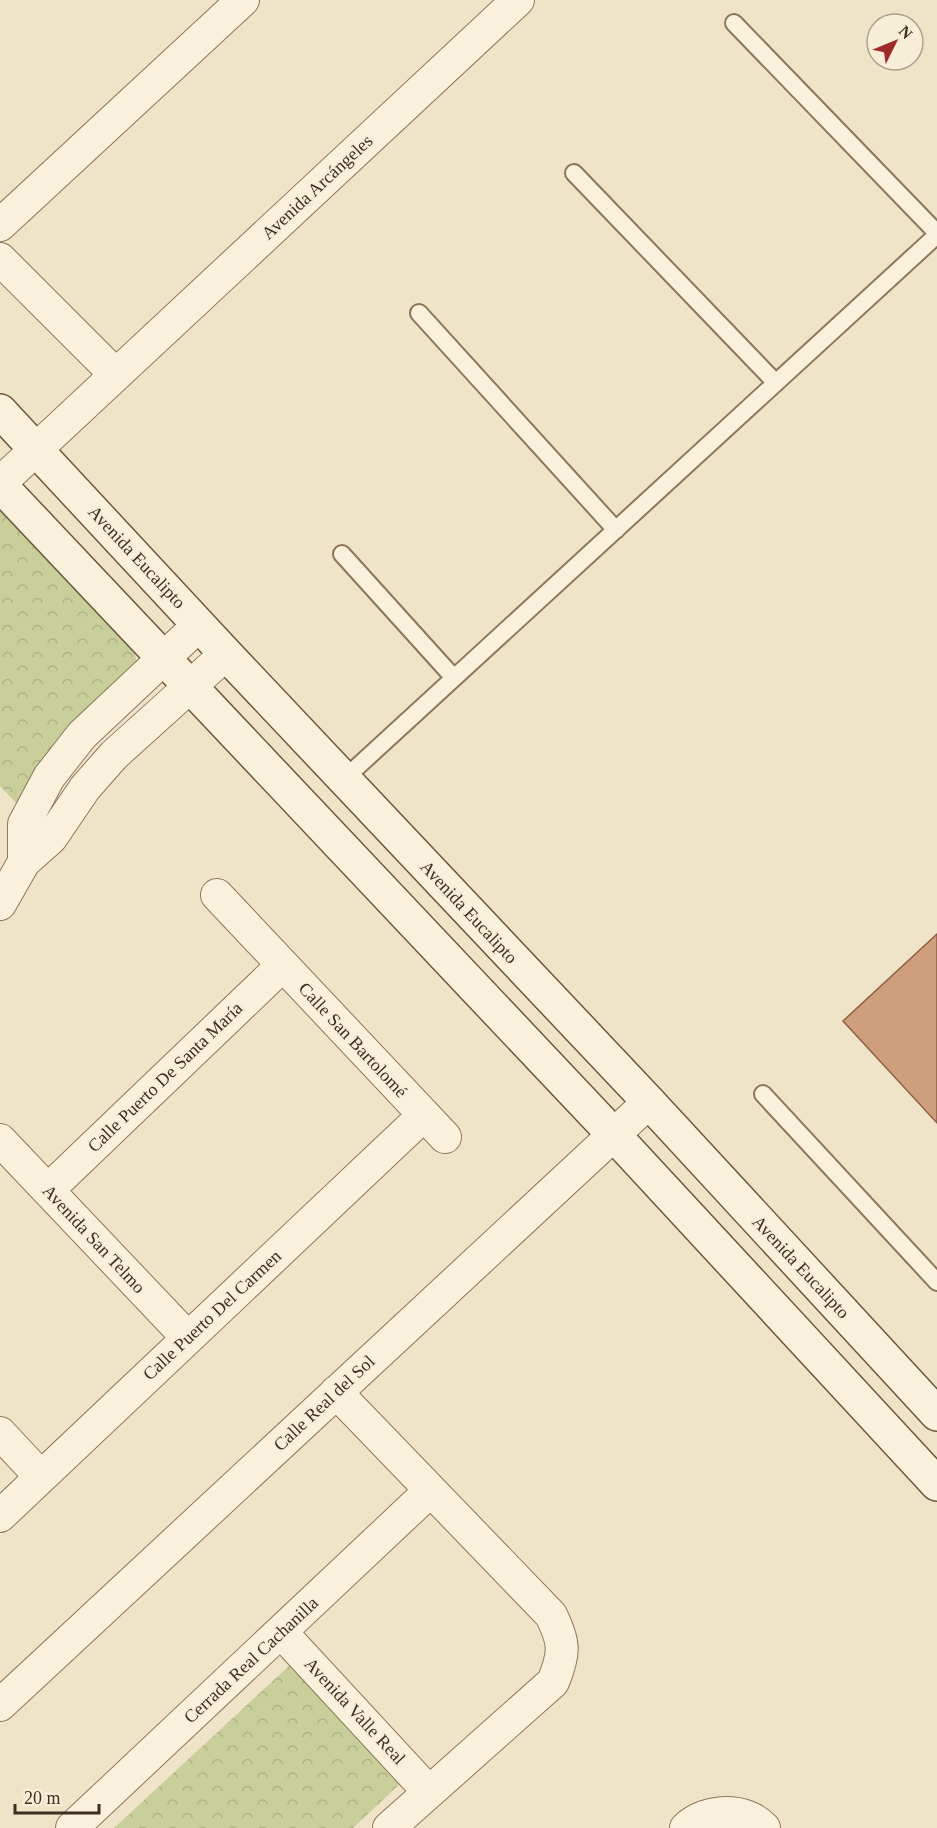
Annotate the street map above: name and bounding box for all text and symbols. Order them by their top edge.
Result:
north arrow [865,12,925,72]
text: N [895,22,916,42]
street label: Avenida Arcángeles [257,131,377,243]
street label: Avenida Eucalipto [84,501,190,613]
street label: Avenida Eucalipto [416,856,522,968]
street label: Calle San Bartolomé [295,978,411,1102]
street label: Calle Puerto De Santa María [84,998,246,1156]
street label: Avenida San Telmo [39,1181,149,1297]
street label: Avenida Eucalipto [748,1211,854,1323]
street label: Calle Puerto Del Carmen [139,1246,285,1384]
street label: Calle Real del Sol [269,1351,379,1455]
street label: Cerrada Real Cachanilla [180,1593,322,1727]
street label: Avenida Valle Real [301,1654,409,1768]
scale bar [15,1777,99,1815]
text: 20 m [24,1788,61,1808]

